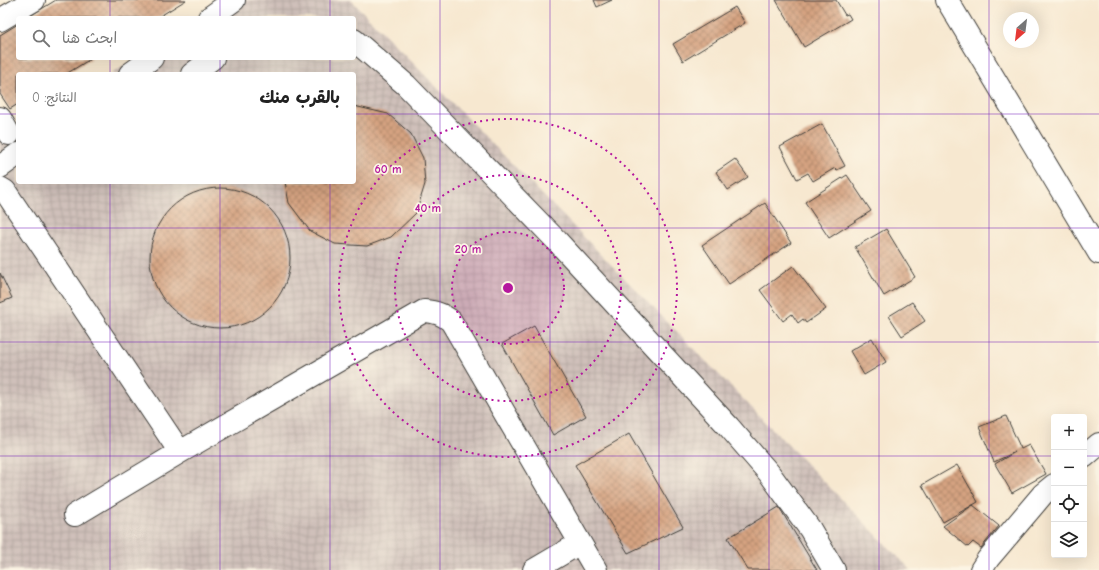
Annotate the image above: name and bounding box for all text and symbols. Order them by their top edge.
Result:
north arrow [1003,12,1039,48]
search box [16,16,356,60]
icon: search [30,27,52,49]
text: ابحث هنا [62,29,117,47]
text: بالقرب منك [259,88,340,107]
text: النتائج: 0 [32,90,77,105]
text: 60 m [375,162,401,176]
text: 40 m [415,201,441,215]
text: 20 m [455,242,481,256]
centre of rings [501,281,515,295]
map controls [1051,414,1087,558]
button: + [1051,414,1087,450]
button: − [1051,450,1087,486]
button: locate [1051,486,1087,522]
button: layers [1051,522,1087,558]

